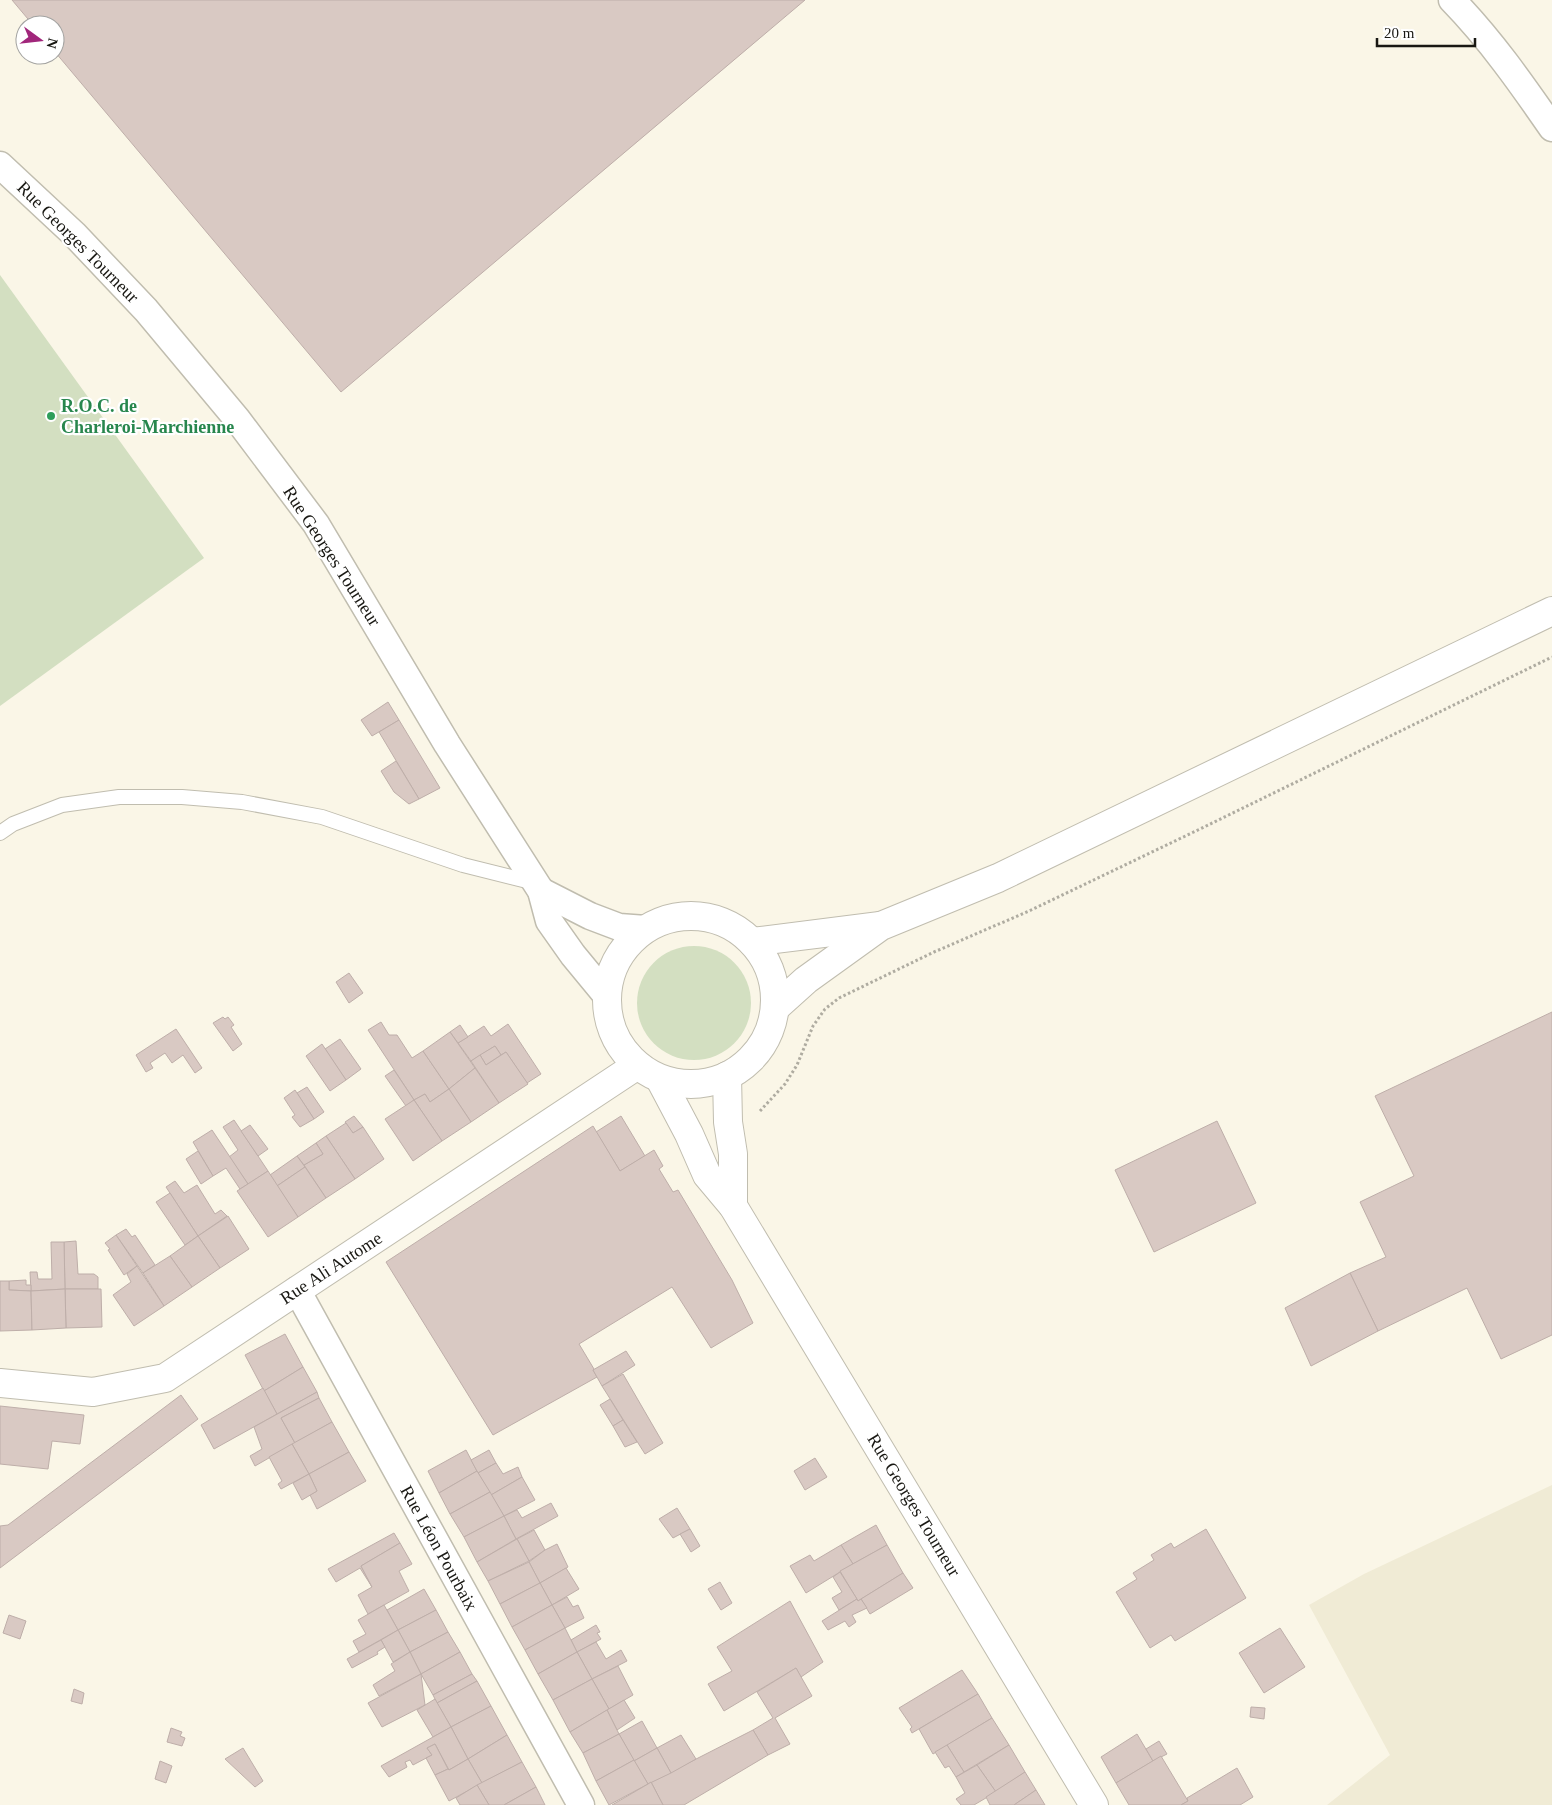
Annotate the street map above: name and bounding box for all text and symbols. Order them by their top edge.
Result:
north arrow [15,15,65,65]
scale bar [1377,15,1474,47]
text: 20 m [1384,25,1415,41]
text: N [44,36,61,50]
street label: Rue Georges Tourneur [13,177,143,307]
place label: R.O.C. de Charleroi-Marchienne [61,396,234,437]
marker: R.O.C. de Charleroi-Marchienne [45,410,57,422]
street label: Rue Georges Tourneur [279,482,385,630]
street label: Rue Ali Autome [276,1228,386,1308]
street label: Rue Georges Tourneur [863,1430,965,1580]
street label: Rue Léon Pourbaix [396,1482,482,1614]

